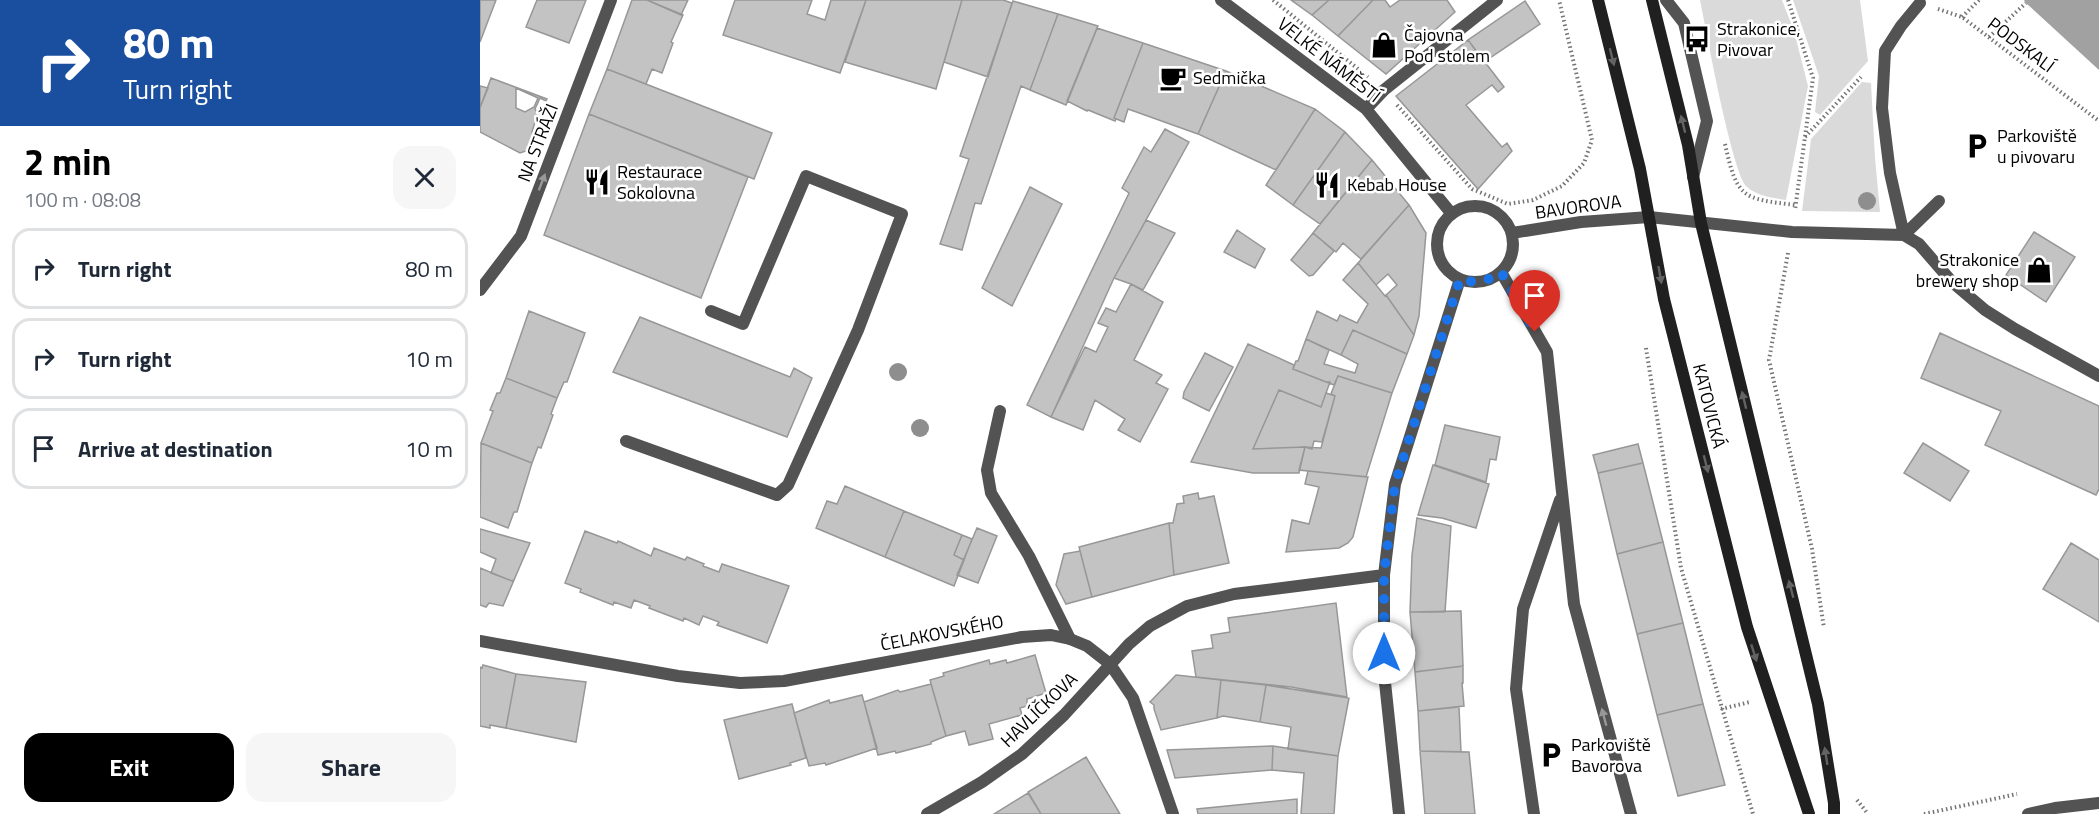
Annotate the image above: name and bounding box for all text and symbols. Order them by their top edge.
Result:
text: 80 m [123,10,215,74]
street label: PODSKALÍ [1982,10,2061,79]
street label: VELKÉ NÁMĚSTÍ [1272,11,1387,109]
place label: Strakonice, Pivovar [1717,15,1801,63]
place label: Čajovna Pod stolem [1404,21,1490,69]
icon: right [24,24,102,102]
bus stop icon: Strakonice, Pivovar [1682,24,1712,54]
shop icon: Čajovna Pod stolem [1369,30,1399,60]
one-way arrow [1608,48,1618,66]
cafe icon: Sedmička [1158,63,1188,93]
place label: Sedmička [1193,64,1266,91]
text: Turn right [123,68,232,109]
street label: NA STRÁŽI [510,100,565,186]
one-way arrow [1677,115,1687,133]
place label: Parkoviště u pivovaru [1997,122,2077,170]
parking icon: Parkoviště u pivovaru [1962,131,1992,161]
text: 2 min [24,134,111,189]
button: close [393,146,456,209]
place label: Restaurace Sokolovna [617,158,702,206]
restaurant icon: Restaurace Sokolovna [582,167,612,197]
restaurant icon: Kebab House [1312,170,1342,200]
place label: Kebab House [1347,171,1447,198]
one-way arrow [537,172,547,190]
text: 100 m · 08:08 [24,184,141,215]
street label: BAVOROVA [1533,187,1623,226]
place label: Strakonice brewery shop [1916,246,2019,294]
icon: right [27,252,60,285]
text: Turn right [78,252,172,286]
text: 80 m [405,252,453,286]
shop icon: Strakonice brewery shop [2024,255,2054,285]
one-way arrow [1656,265,1665,284]
pin [1509,270,1560,332]
icon: arrive [1518,279,1551,312]
icon: right [27,342,60,375]
text: Turn right [78,342,172,376]
text: 10 m [405,342,453,376]
street label: KATOVICKÁ [1686,361,1733,451]
one-way arrow [1738,391,1748,409]
icon: arrive [27,432,60,465]
text: Arrive at destination [78,432,273,466]
text: 10 m [405,432,453,466]
one-way arrow [1701,455,1711,473]
one-way arrow [1785,580,1795,598]
street label: ČELAKOVSKÉHO [878,607,1006,658]
position arrow [1352,621,1416,685]
one-way arrow [1750,644,1760,662]
street label: HAVLÍČKOVA [994,666,1083,753]
one-way arrow [1599,708,1609,726]
place label: Parkoviště Bavorova [1571,731,1651,779]
button: Exit [24,733,234,802]
button: Share [246,733,456,802]
parking icon: Parkoviště Bavorova [1536,740,1566,770]
one-way arrow [1822,746,1831,765]

